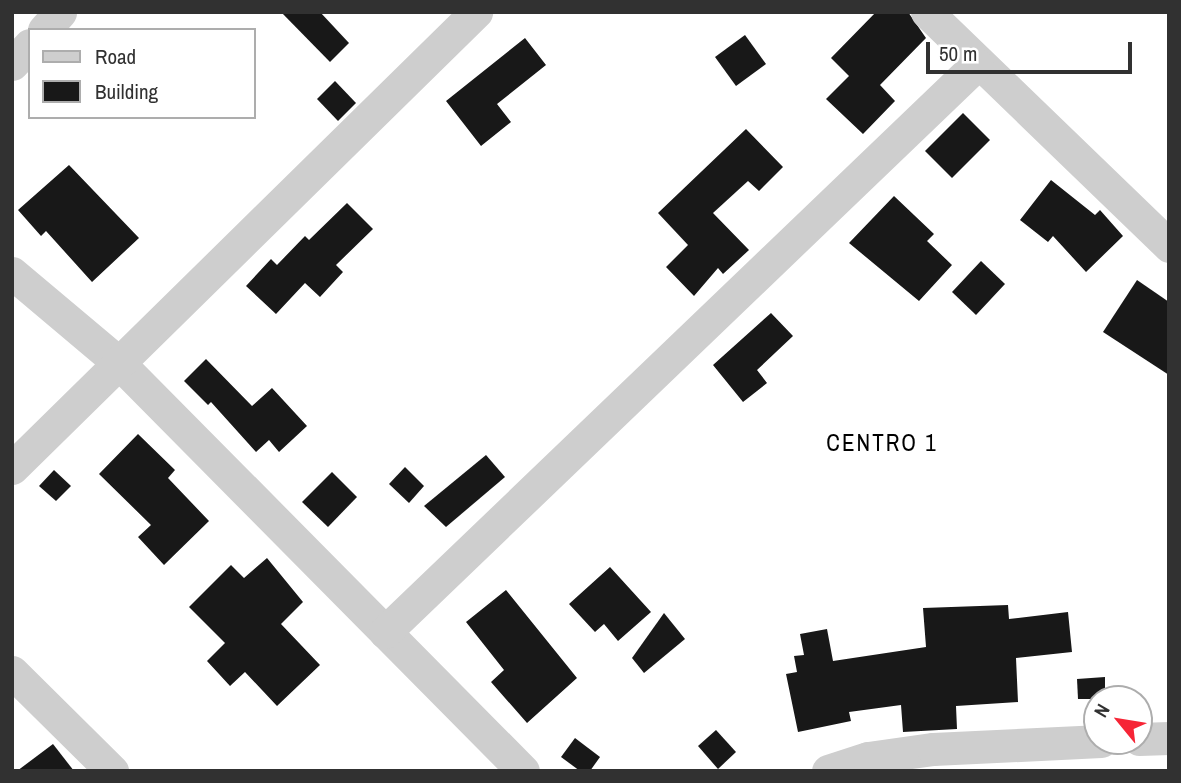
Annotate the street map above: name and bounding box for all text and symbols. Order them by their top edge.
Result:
legend [28,28,256,119]
scale bar [929,28,1136,72]
text: 50 m [939,39,977,68]
text: Road [95,42,136,71]
text: Building [95,77,158,106]
district label: CENTRO 1 [827,429,937,457]
north arrow [1083,685,1153,755]
text: N [1087,699,1116,722]

